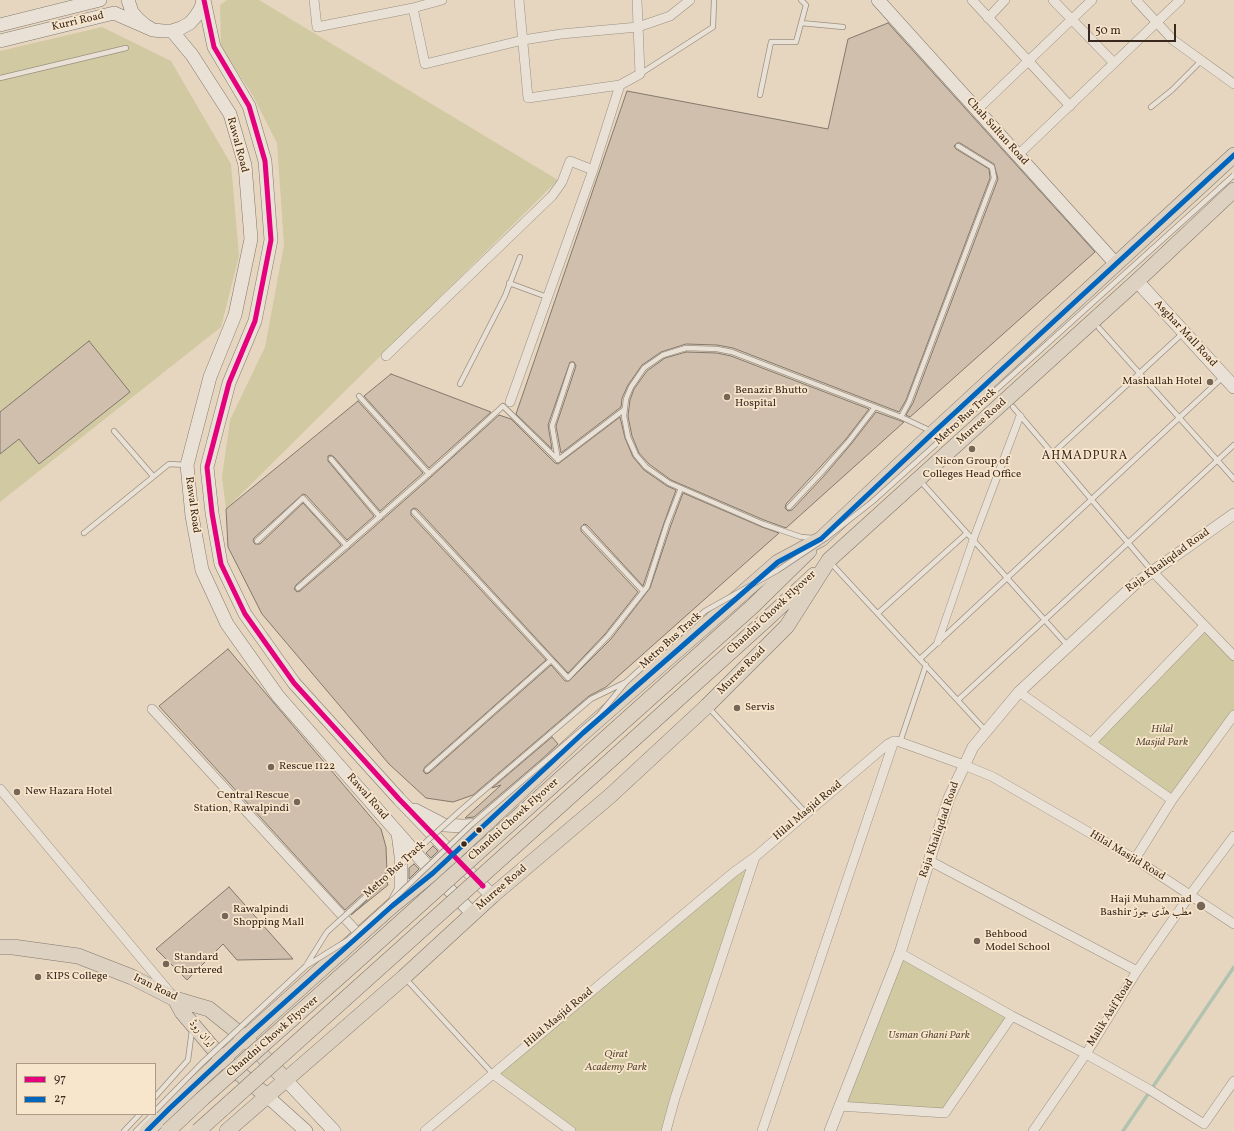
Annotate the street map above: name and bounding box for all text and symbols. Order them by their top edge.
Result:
street label: Kurri Road [51,10,105,34]
scale bar [1090,16,1178,42]
text: 50 m [1095,23,1121,39]
street label: Chah Sultan Road [963,95,1031,169]
street label: Rawal Road [223,116,251,174]
street label: Asghar Mall Road [1151,298,1219,370]
place label: Mashallah Hotel [1122,375,1202,389]
marker: Mashallah Hotel [1205,377,1215,387]
place label: Benazir Bhutto Hospital [735,384,808,410]
street label: Metro Bus Track [932,386,1000,448]
marker: Benazir Bhutto Hospital [722,392,732,402]
street label: Murree Road [954,396,1010,448]
marker: Nicon Group of Colleges Head Office [967,444,977,454]
district label: AHMADPURA [1042,450,1128,464]
place label: Nicon Group of Colleges Head Office [923,455,1021,481]
street label: Rawal Road [181,476,203,534]
street label: Raja Khaliqdad Road [1123,526,1213,596]
street label: Chandni Chowk Flyover [725,568,819,658]
street label: Metro Bus Track [637,610,705,672]
street label: Murree Road [715,644,769,698]
place label: Servis [745,701,775,715]
marker: Servis [732,703,742,713]
park label: Hilal Masjid Park [1136,723,1188,749]
place label: Rescue 1122 [279,760,335,774]
marker: Rescue 1122 [266,762,276,772]
street label: Rawal Road [343,771,391,823]
street label: Chandni Chowk Flyover [466,776,562,864]
street label: Hilal Masjid Road [771,778,845,844]
street label: Raja Khaliqdad Road [917,780,963,880]
place label: New Hazara Hotel [25,785,112,799]
marker: New Hazara Hotel [12,787,22,797]
place label: Central Rescue Station, Rawalpindi [193,789,289,815]
marker: Central Rescue Station, Rawalpindi [292,797,302,807]
unlabelled marker [474,825,484,835]
street label: Hilal Masjid Road [1087,828,1167,884]
street label: Metro Bus Track [361,839,429,901]
unlabelled marker [459,839,469,849]
street label: Murree Road [474,862,530,914]
place label: Haji Muhammad Bashir مطب ہڈی جوڑ [1100,893,1192,919]
marker: Haji Muhammad Bashir مطب ہڈی جوڑ [1195,900,1207,912]
place label: Rawalpindi Shopping Mall [233,903,304,929]
marker: Rawalpindi Shopping Mall [220,911,230,921]
place label: Behbood Model School [985,928,1050,954]
marker: Behbood Model School [972,936,982,946]
place label: Standard Chartered [174,951,223,977]
marker: Standard Chartered [161,959,171,969]
place label: KIPS College [46,970,108,984]
marker: KIPS College [33,972,43,982]
street label: Iran Road [131,972,179,1004]
street label: Malik Asif Road [1085,977,1137,1049]
street label: Hilal Masjid Road [522,985,596,1051]
street label: Chandni Chowk Flyover [225,994,321,1080]
street label: ایران روڈ [186,1017,216,1051]
park label: Usman Ghani Park [888,1029,970,1043]
park label: Qirat Academy Park [585,1048,647,1074]
legend [16,1063,156,1115]
text: 97 [54,1071,66,1087]
text: 27 [54,1091,66,1107]

